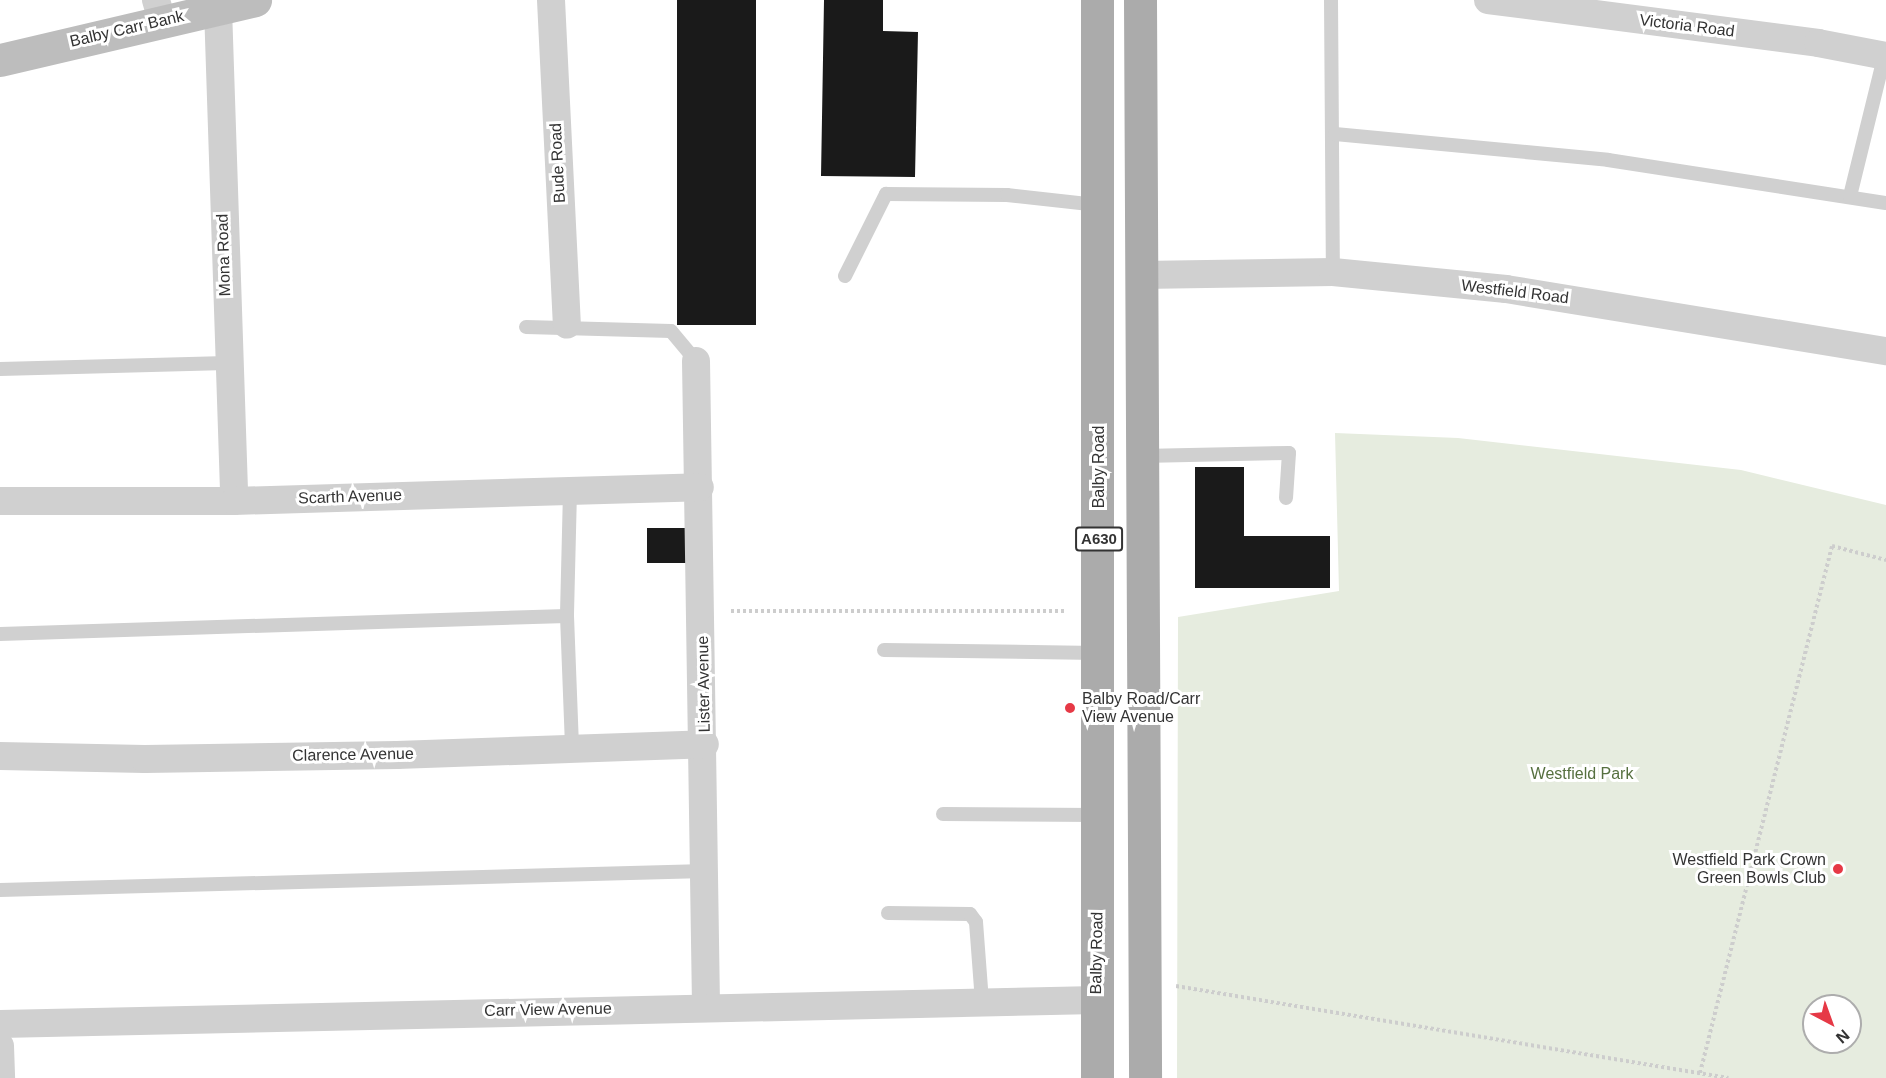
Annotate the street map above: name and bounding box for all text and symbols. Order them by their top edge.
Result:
street label: Balby Carr Bank [68,7,186,51]
street label: Victoria Road [1638,11,1736,41]
street label: Bude Road [546,123,570,203]
street label: Mona Road [213,213,235,297]
street label: Westfield Road [1460,276,1570,308]
street label: Balby Road [1089,426,1109,508]
street label: Scarth Avenue [297,486,403,508]
road number: A630 [1075,527,1123,551]
street label: Lister Avenue [694,635,714,733]
place label: Balby Road/Carr View Avenue [1082,689,1200,727]
marker: Balby Road/Carr View Avenue [1063,701,1077,715]
street label: Clarence Avenue [292,744,414,766]
park label: Westfield Park [1531,764,1633,784]
place label: Westfield Park Crown Green Bowls Club [1672,850,1826,888]
marker: Westfield Park Crown Green Bowls Club [1831,862,1845,876]
street label: Balby Road [1087,911,1107,995]
north arrow [1802,994,1862,1054]
street label: Carr View Avenue [484,999,612,1021]
text: N [1833,1026,1853,1047]

